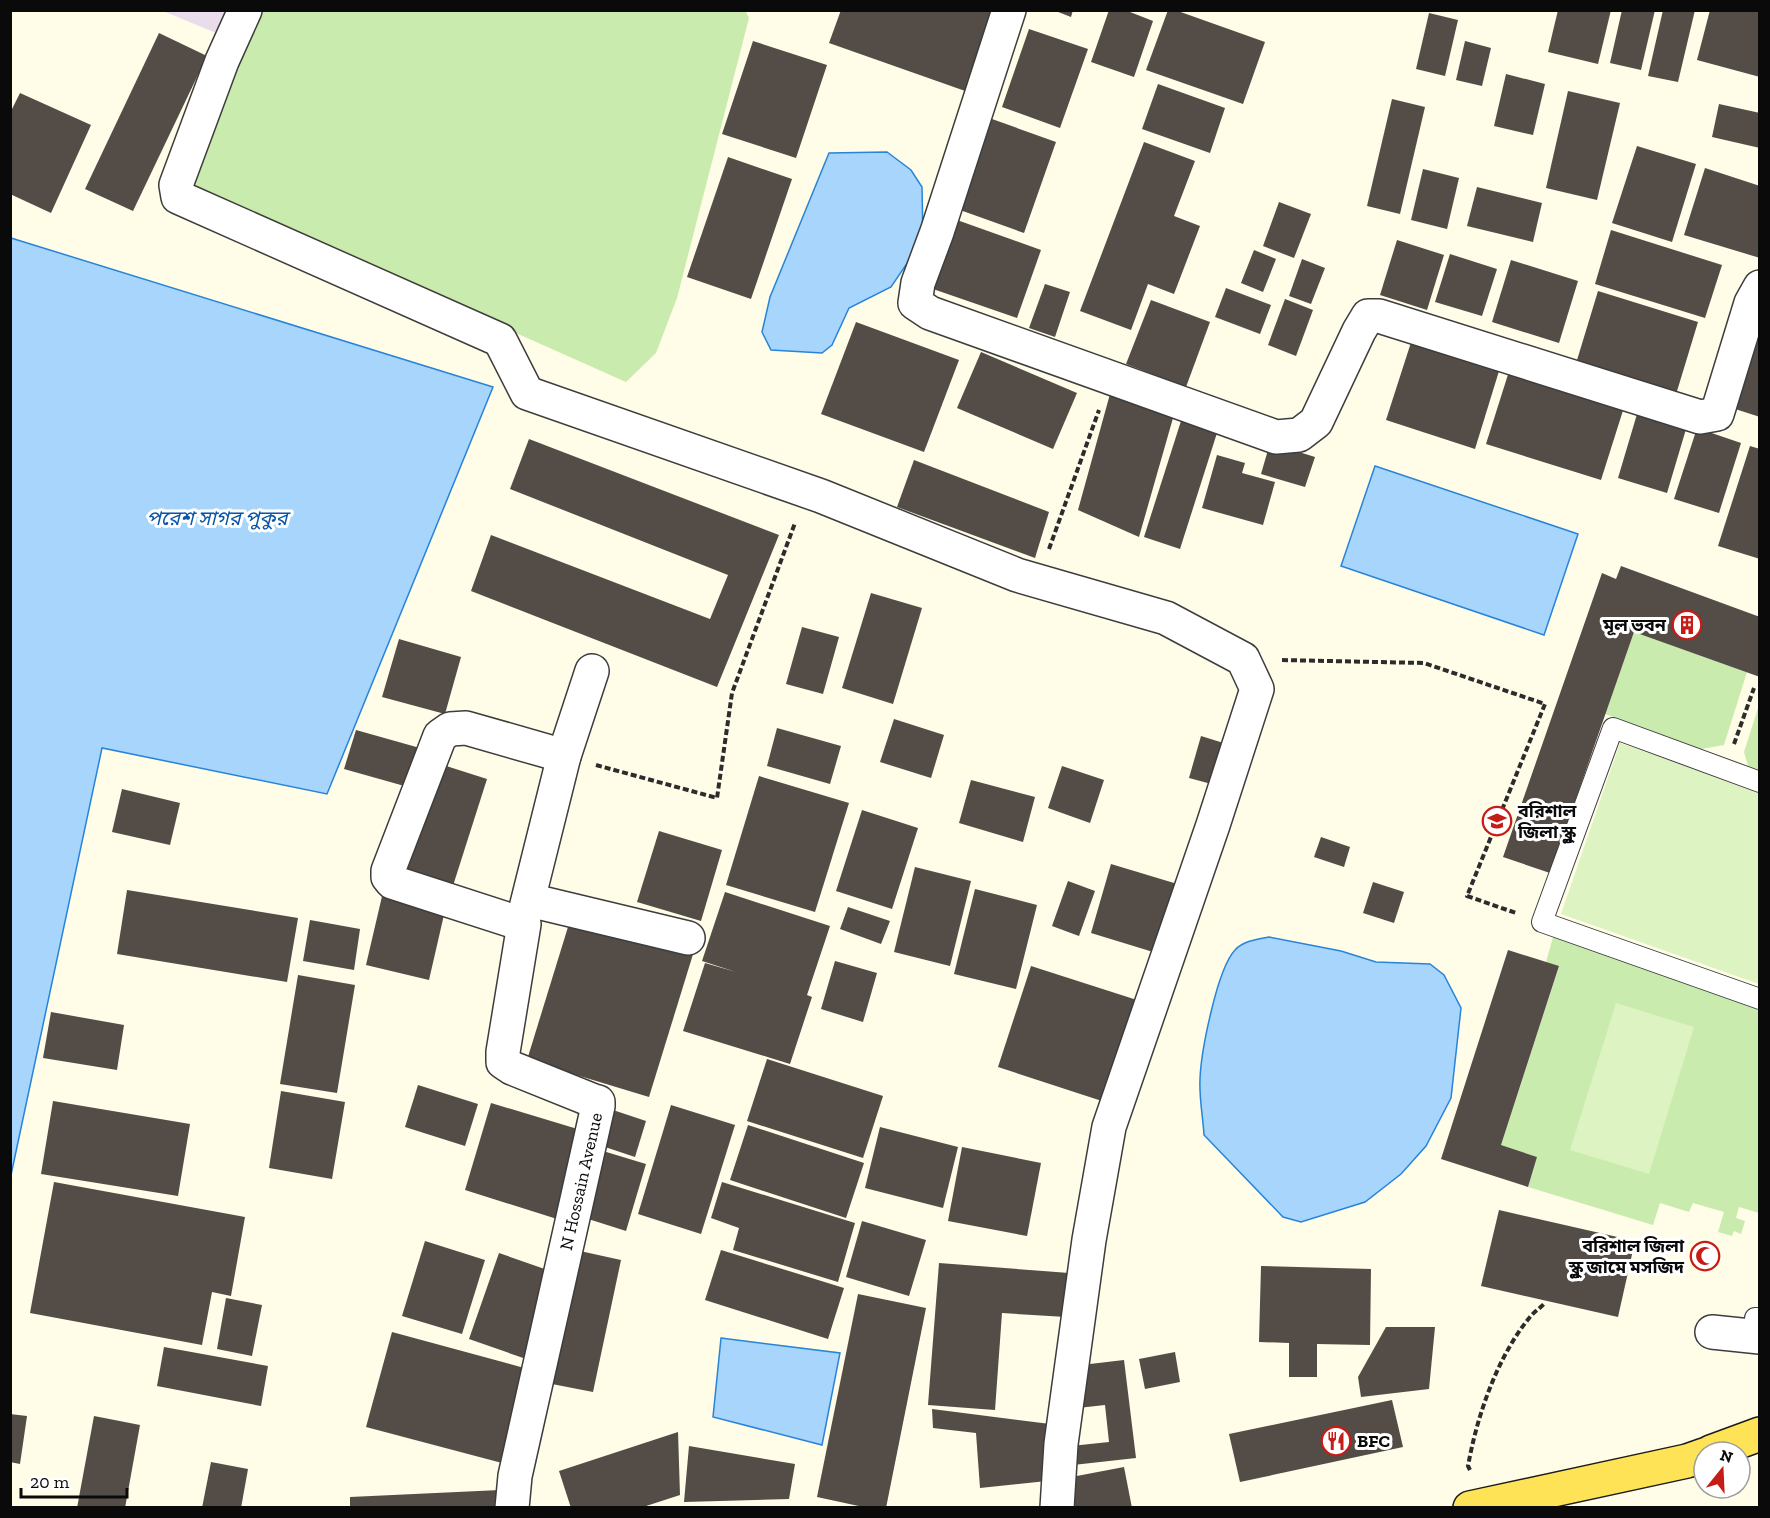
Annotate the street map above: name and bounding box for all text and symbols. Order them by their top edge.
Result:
water label: পরেশ সাগর পুকুর [147,506,292,530]
building icon: মূল ভবন [1671,609,1703,641]
place label: মূল ভবন [1602,614,1667,636]
place label: বরিশাল জিলা স্কুল [1517,800,1577,844]
school or university icon: বরিশাল জিলা স্কুল [1481,805,1513,837]
street label: N Hossain Avenue [555,1111,607,1252]
place label: বরিশাল জিলা স্কুল জামে মসজিদ [1568,1235,1685,1279]
mosque icon: বরিশাল জিলা স্কুল জামে মসজিদ [1689,1240,1721,1272]
restaurant icon: BFC [1320,1425,1352,1457]
place label: BFC [1357,1430,1390,1452]
north arrow [1692,1440,1752,1500]
text: N [1718,1445,1735,1467]
scale bar [21,1461,128,1499]
text: 20 m [30,1471,70,1493]

